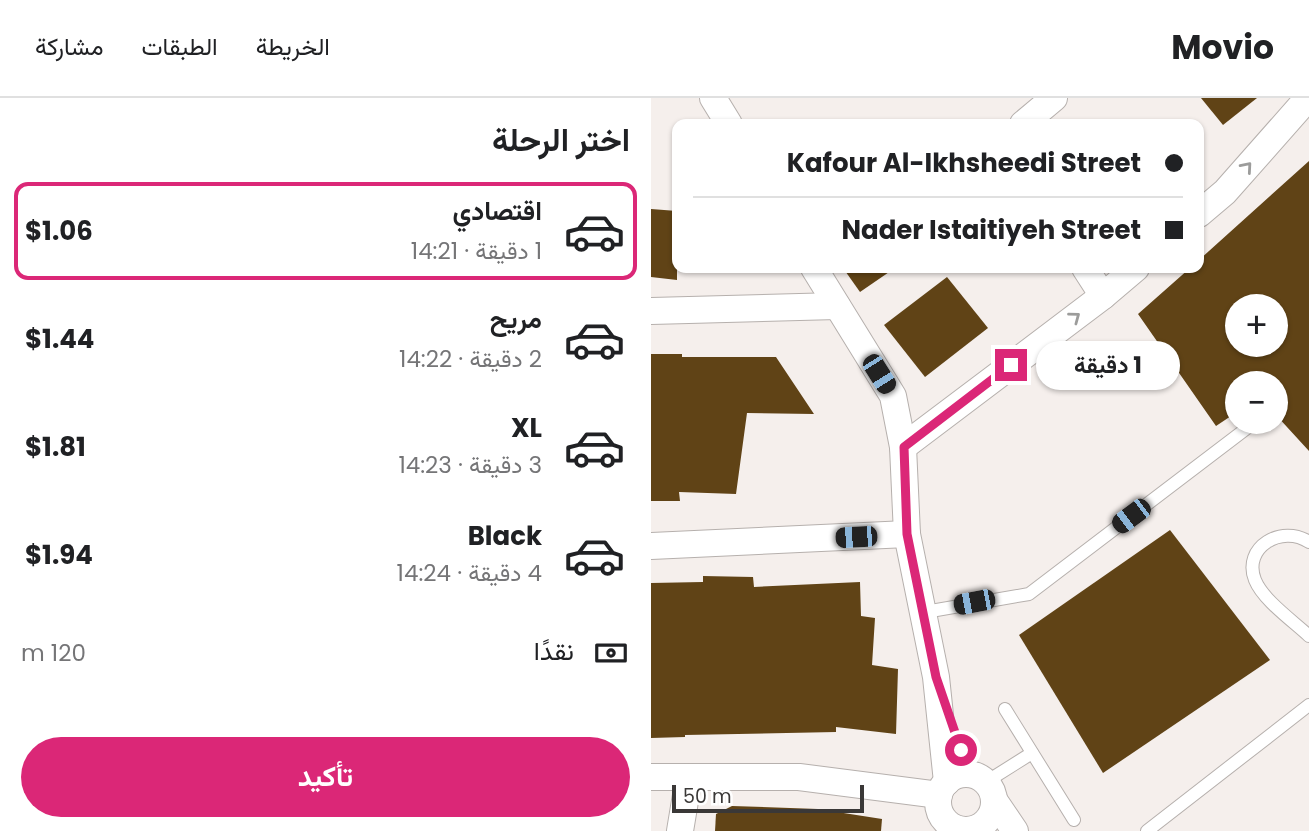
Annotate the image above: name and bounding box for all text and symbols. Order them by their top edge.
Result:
text: Movio [1171,24,1274,71]
text: مشاركة [35,30,103,63]
text: الطبقات [141,30,218,63]
text: الخريطة [256,30,330,63]
text: اختر الرحلة [492,117,630,162]
text: Kafour Al-Ikhsheedi Street [787,145,1141,181]
one-way arrow [1239,162,1251,175]
text: اقتصادي [453,193,542,229]
icon: car [563,200,626,263]
text: Nader Istaitiyeh Street [841,212,1141,248]
text: $1.06 [25,213,93,249]
text: 1 دقيقة · 14:21 [411,235,542,267]
map controls [1225,294,1288,434]
button: + [1225,294,1288,357]
text: مريح [490,301,542,337]
icon: car [563,308,626,371]
one-way arrow [1067,312,1080,325]
text: $1.44 [25,321,94,357]
callout: 1 دقيقة [1035,341,1179,390]
text: 2 دقيقة · 14:22 [399,343,542,375]
route end [995,349,1027,381]
text: 1 دقيقة [1074,349,1142,381]
car [859,351,900,397]
button: − [1225,371,1288,434]
text: XL [511,410,542,446]
icon: car [563,416,626,479]
text: $1.81 [25,429,86,465]
text: 3 دقيقة · 14:23 [398,449,542,481]
car [1108,495,1155,537]
text: Black [468,518,542,554]
icon: car [563,524,626,587]
car [835,525,878,549]
text: $1.94 [25,537,93,573]
text: 4 دقيقة · 14:24 [397,557,542,589]
car [952,588,997,616]
text: نقدًا [534,633,574,669]
icon: cash [592,634,630,672]
text: 120 m [21,637,86,669]
route start [945,734,977,766]
button: تأكيد [21,737,630,817]
scale bar [672,782,865,814]
text: 50 m [683,783,732,810]

